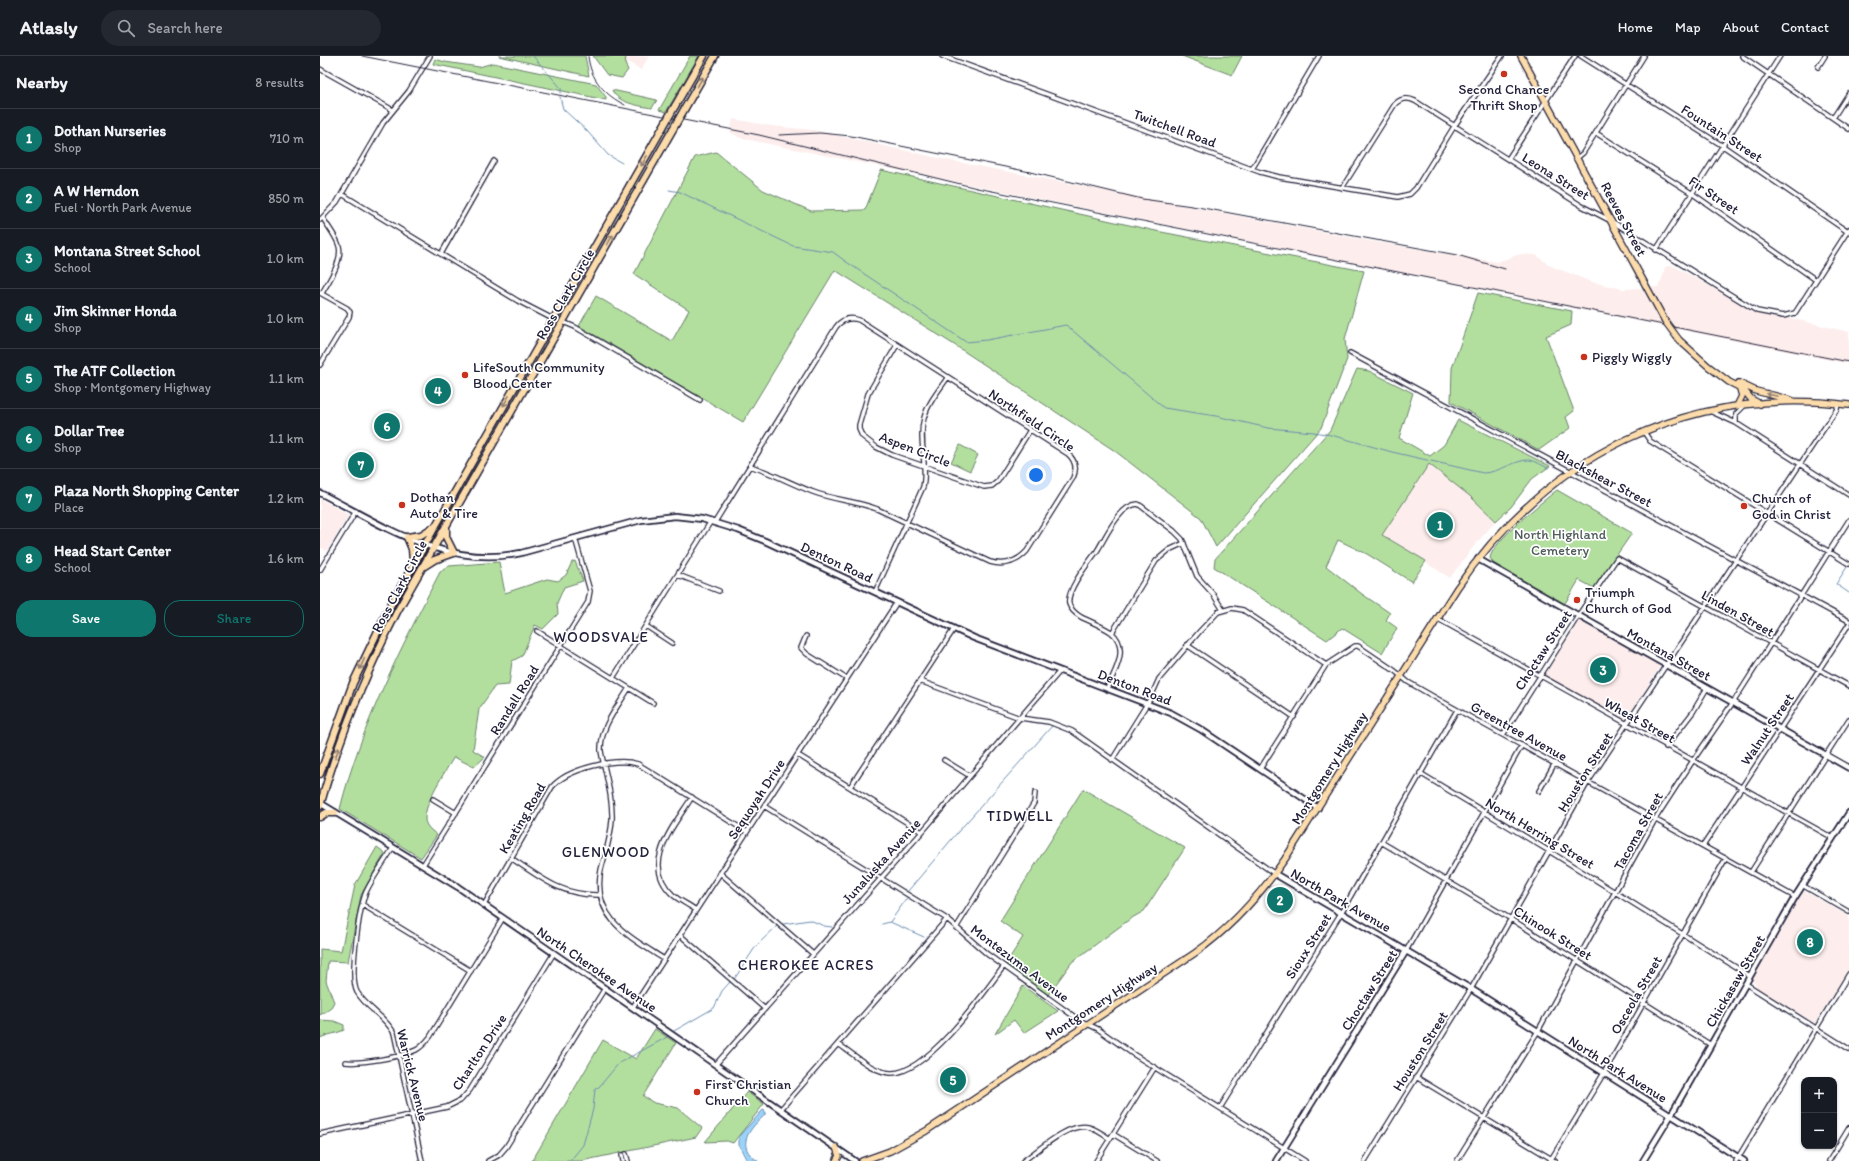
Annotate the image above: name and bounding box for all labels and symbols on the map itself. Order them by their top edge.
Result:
marker: Second Chance Thrift Shop [1499,69,1509,79]
one-way arrow [697,76,705,88]
place label: Second Chance Thrift Shop [1459,81,1550,114]
street label: Fountain Street [1678,101,1766,166]
street label: Twitchell Road [1131,106,1219,151]
street label: Leona Street [1519,149,1593,204]
one-way arrow [639,155,647,167]
street label: Fir Street [1685,172,1742,218]
street label: Reeves Street [1597,179,1650,259]
one-way arrow [606,234,614,246]
street label: Ross Clark Circle [533,245,598,343]
place label: Piggly Wiggly [1592,349,1672,366]
marker: Piggly Wiggly [1579,352,1589,362]
place label: LifeSouth Community Blood Center [473,359,605,392]
marker: LifeSouth Community Blood Center [460,370,470,380]
pin: 4 [425,376,451,406]
street label: Northfield Circle [985,385,1078,456]
one-way arrow [1766,390,1779,398]
one-way arrow [501,395,509,407]
pin: 6 [374,411,400,441]
street label: Aspen Circle [877,428,953,471]
street label: Blackshear Street [1553,446,1655,511]
pin: 7 [348,450,374,480]
your location [1026,465,1046,485]
place label: Dothan Auto & Tire [410,489,478,522]
place label: Church of God in Christ [1752,490,1831,523]
marker: Dothan Auto & Tire [397,500,407,510]
marker: Church of God in Christ [1739,501,1749,511]
pin: 1 [1427,510,1453,540]
park label: North Highland Cemetery [1514,526,1607,559]
street label: Ross Clark Circle [368,537,431,635]
street label: Denton Road [798,538,876,587]
place label: Triumph Church of God [1585,584,1672,617]
street label: Linden Street [1698,586,1777,640]
marker: Triumph Church of God [1572,595,1582,605]
street label: Choctaw Street [1511,607,1576,694]
street label: Montana Street [1624,624,1714,685]
district label: WOODSVALE [553,628,649,646]
pin: 3 [1590,655,1616,685]
one-way arrow [358,657,365,669]
street label: Randall Road [486,662,543,738]
street label: Denton Road [1095,666,1174,709]
street label: Walnut Street [1737,690,1798,769]
street label: Wheat Street [1601,694,1678,747]
street label: Greentree Avenue [1467,698,1570,765]
street label: Montgomery Highway [1288,708,1371,828]
street label: Houston Street [1554,729,1617,815]
one-way arrow [334,747,341,760]
street label: Sequoyah Drive [724,756,789,843]
street label: Keating Road [495,779,550,857]
street label: Tacoma Street [1610,789,1667,873]
street label: North Herring Street [1482,794,1597,873]
district label: TIDWELL [986,807,1054,825]
street label: Junaluska Avenue [838,815,925,908]
district label: GLENWOOD [562,843,650,861]
street label: North Park Avenue [1287,865,1394,936]
pin: 2 [1267,885,1293,915]
street label: Chinook Street [1510,903,1595,964]
street label: Sioux Street [1282,911,1335,982]
street label: Montezuma Avenue [967,921,1073,1006]
street label: North Cherokee Avenue [533,923,660,1016]
pin: 8 [1797,927,1823,957]
street label: Chickasaw Street [1702,932,1769,1031]
street label: Choctaw Street [1338,947,1401,1034]
street label: Osceola Street [1607,953,1666,1038]
district label: CHEROKEE ACRES [738,956,874,974]
street label: Montgomery Highway [1042,959,1161,1044]
street label: Houston Street [1389,1008,1452,1094]
street label: Charlton Drive [448,1011,511,1094]
street label: Warrick Avenue [393,1027,432,1123]
street label: North Park Avenue [1565,1032,1671,1107]
pin: 5 [940,1065,966,1095]
place label: First Christian Church [705,1076,792,1109]
marker: First Christian Church [692,1087,702,1097]

